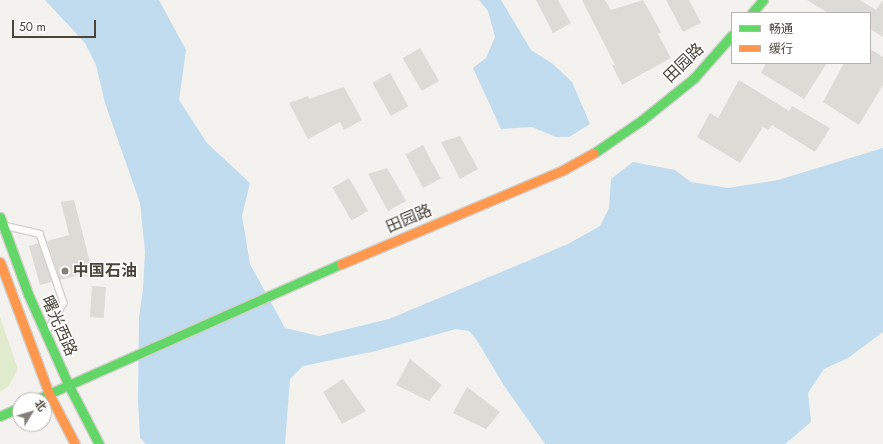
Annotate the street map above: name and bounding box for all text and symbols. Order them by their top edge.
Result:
scale bar [14,12,98,38]
legend [731,12,871,64]
text: 50 m [19,18,46,36]
text: 畅通 [769,20,793,38]
street label: 田园路 [660,39,708,87]
text: 缓行 [769,40,793,58]
street label: 田园路 [383,201,435,237]
place label: 中国石油 [73,261,137,281]
marker: 中国石油 [60,266,70,276]
street label: 曙光西路 [37,293,81,359]
north arrow [12,392,52,432]
text: 北 [31,396,50,414]

